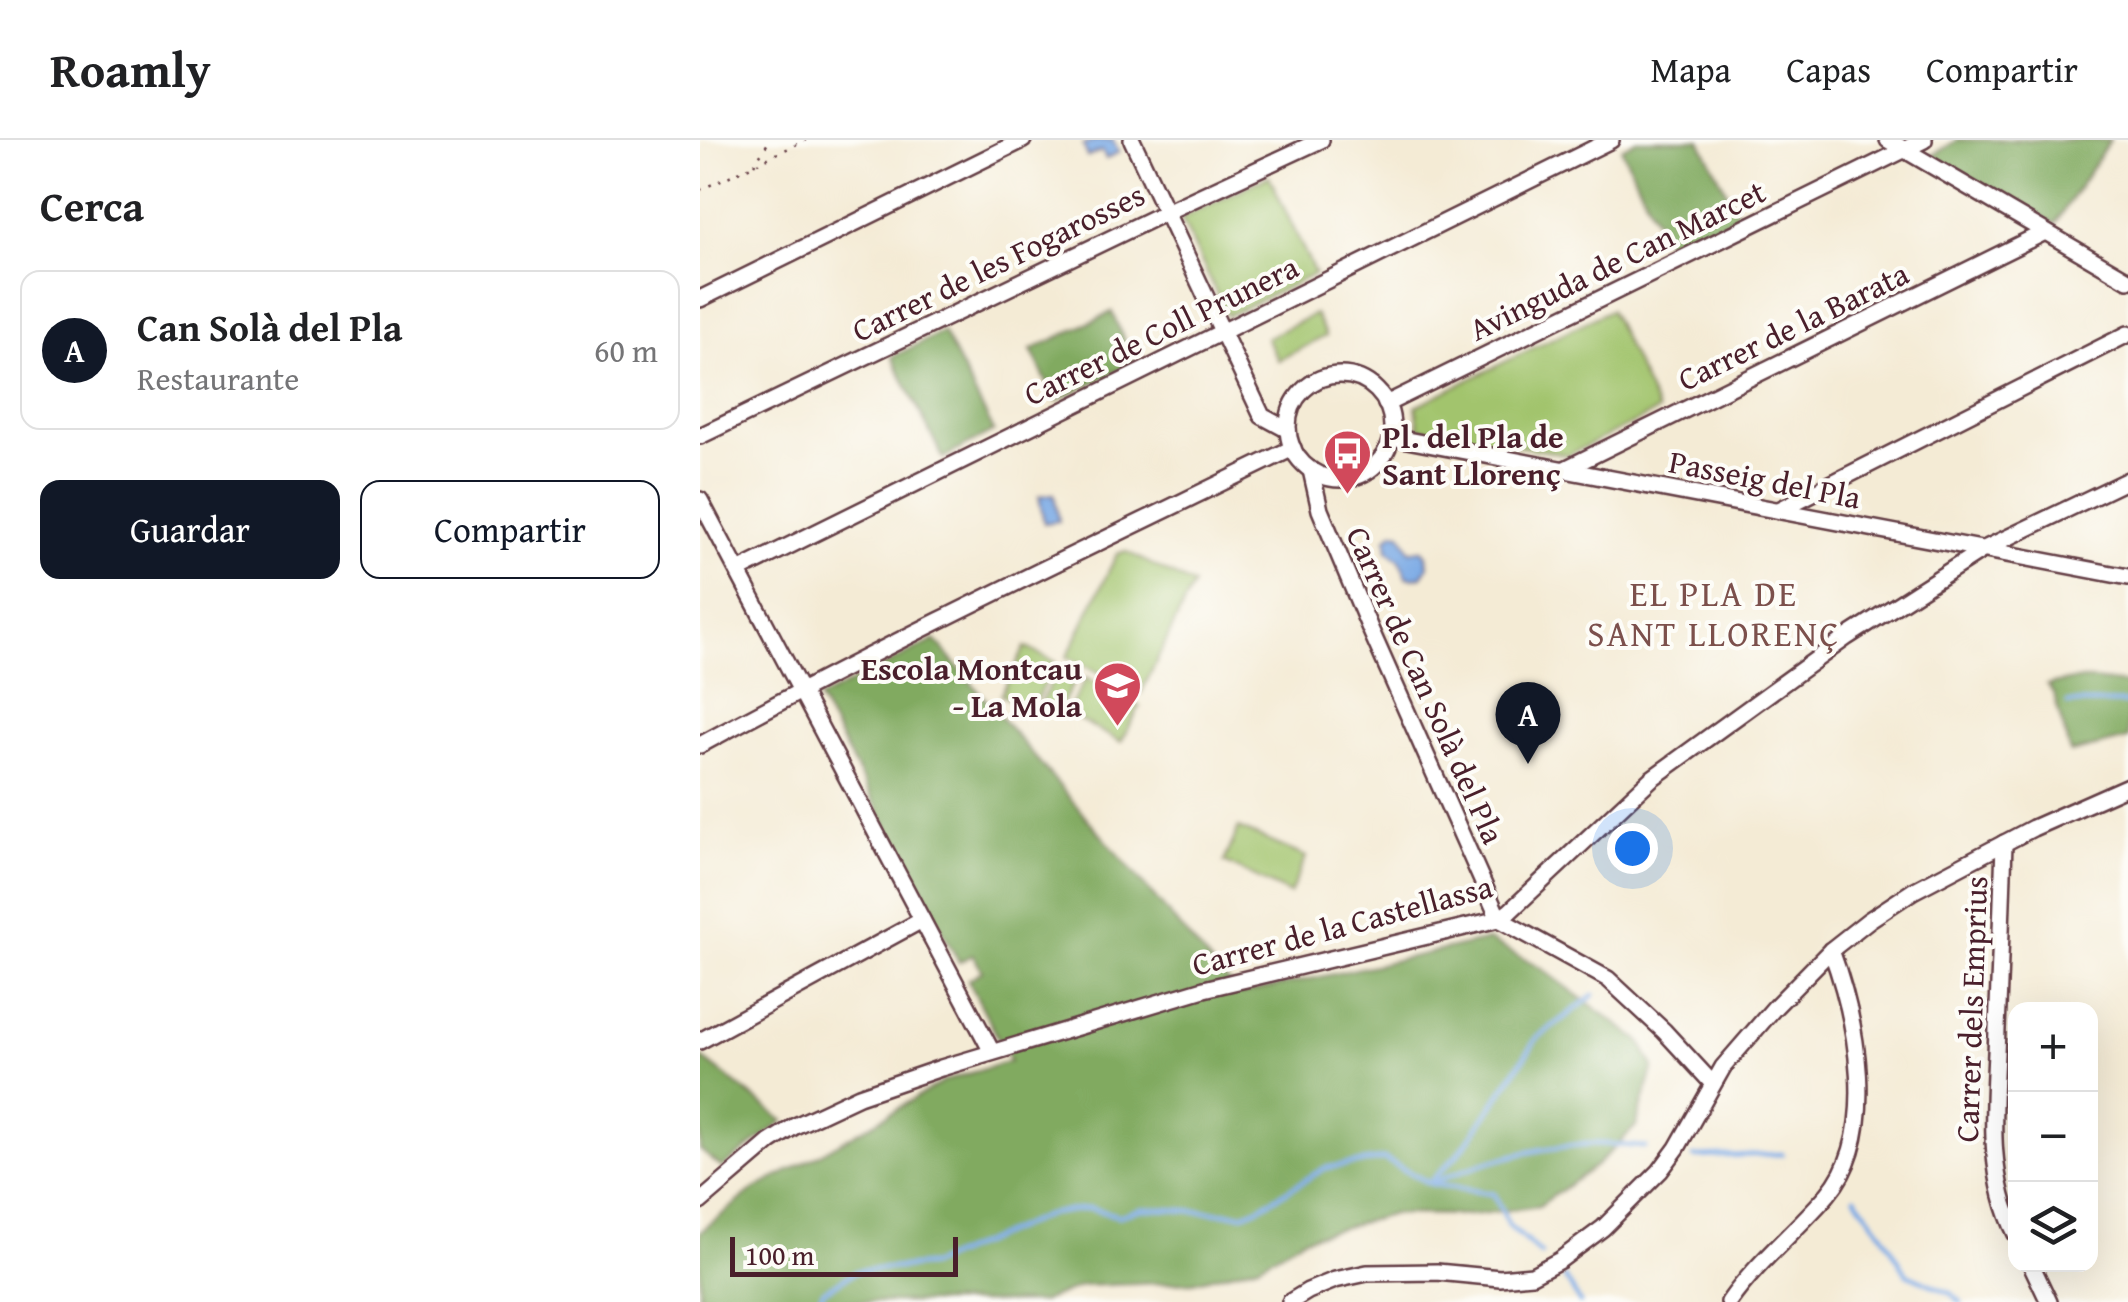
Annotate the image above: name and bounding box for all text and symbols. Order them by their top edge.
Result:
text: Roamly [50,34,211,105]
text: Mapa [1651,44,1731,95]
text: Capas [1786,44,1871,95]
text: Compartir [1926,44,2078,95]
street label: Avinguda de Can Marcet [1461,168,1773,352]
street label: Carrer de les Fogarosses [844,171,1152,353]
text: Cerca [40,175,144,236]
street label: Carrer de Coll Prunera [1016,243,1306,417]
street label: Carrer de la Barata [1670,250,1916,402]
text: Can Solà del Pla [137,299,403,355]
text: A [64,327,85,374]
text: 60 m [594,327,658,374]
text: Restaurante [137,355,299,402]
place label: Pl. del Pla de Sant Llorenç [1382,413,1564,497]
bus stop icon: Pl. del Pla de Sant Llorenç [1321,428,1373,496]
street label: Passeig del Pla [1665,437,1865,521]
button: Guardar [40,480,340,579]
button: Compartir [360,480,660,579]
street label: Carrer de Can Solà del Pla [1335,519,1517,851]
district label: EL PLA DE SANT LLORENÇ [1587,568,1841,659]
place label: Escola Montcau - La Mola [861,645,1083,729]
school or university icon: Escola Montcau - La Mola [1091,660,1143,728]
pin: A [1496,682,1560,764]
your location [1607,823,1658,874]
street label: Carrer de la Castellassa [1187,862,1497,988]
street label: Carrer dels Emprius [1943,875,1999,1143]
map controls [2008,1002,2098,1272]
button: + [2008,1002,2098,1092]
button: − [2008,1092,2098,1182]
button: layers [2008,1182,2098,1272]
scale bar [730,1232,958,1276]
text: 100 m [745,1234,814,1275]

